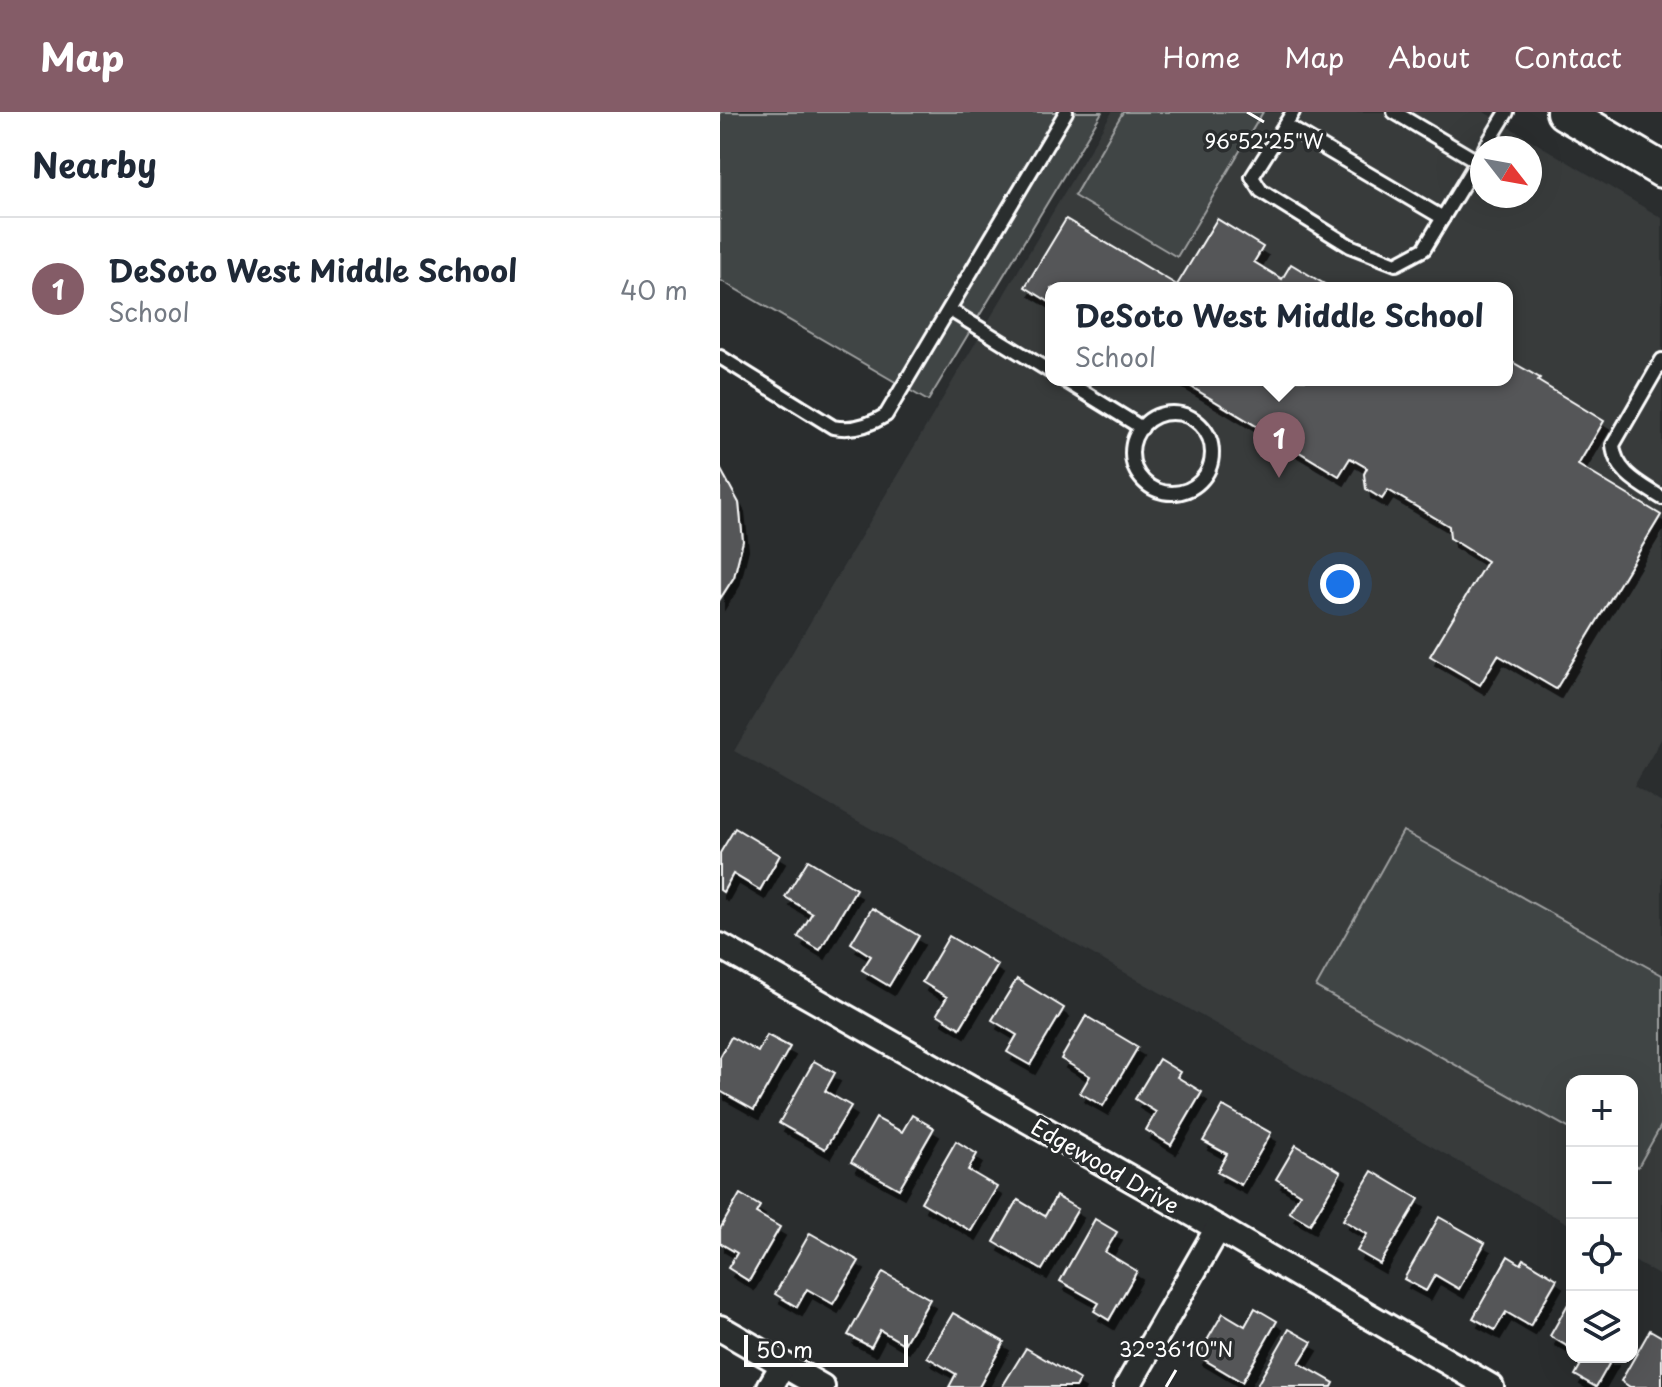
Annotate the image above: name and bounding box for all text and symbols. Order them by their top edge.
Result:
text: Map [40,28,124,85]
text: Home [1162,35,1240,78]
text: Map [1284,35,1344,78]
text: About [1388,35,1470,78]
text: Contact [1514,35,1622,78]
text: 96°52'25"W [1204,126,1324,156]
north arrow [1470,136,1542,208]
text: Nearby [32,138,157,190]
text: DeSoto West Middle School [108,247,517,292]
text: 1 [52,270,64,309]
text: 40 m [620,270,688,309]
popup [1045,282,1513,386]
text: School [108,292,190,331]
text: DeSoto West Middle School [1074,292,1484,337]
text: School [1074,337,1156,376]
pin: 1 [1253,412,1305,478]
your location [1320,564,1360,604]
map controls [1566,1075,1638,1363]
button: + [1566,1075,1638,1147]
street label: Edgewood Drive [1026,1109,1186,1221]
button: − [1566,1147,1638,1219]
button: locate [1566,1219,1638,1291]
button: layers [1566,1291,1638,1363]
scale bar [744,1331,908,1367]
text: 50 m [756,1332,813,1365]
text: 32°36'10"N [1119,1334,1233,1364]

